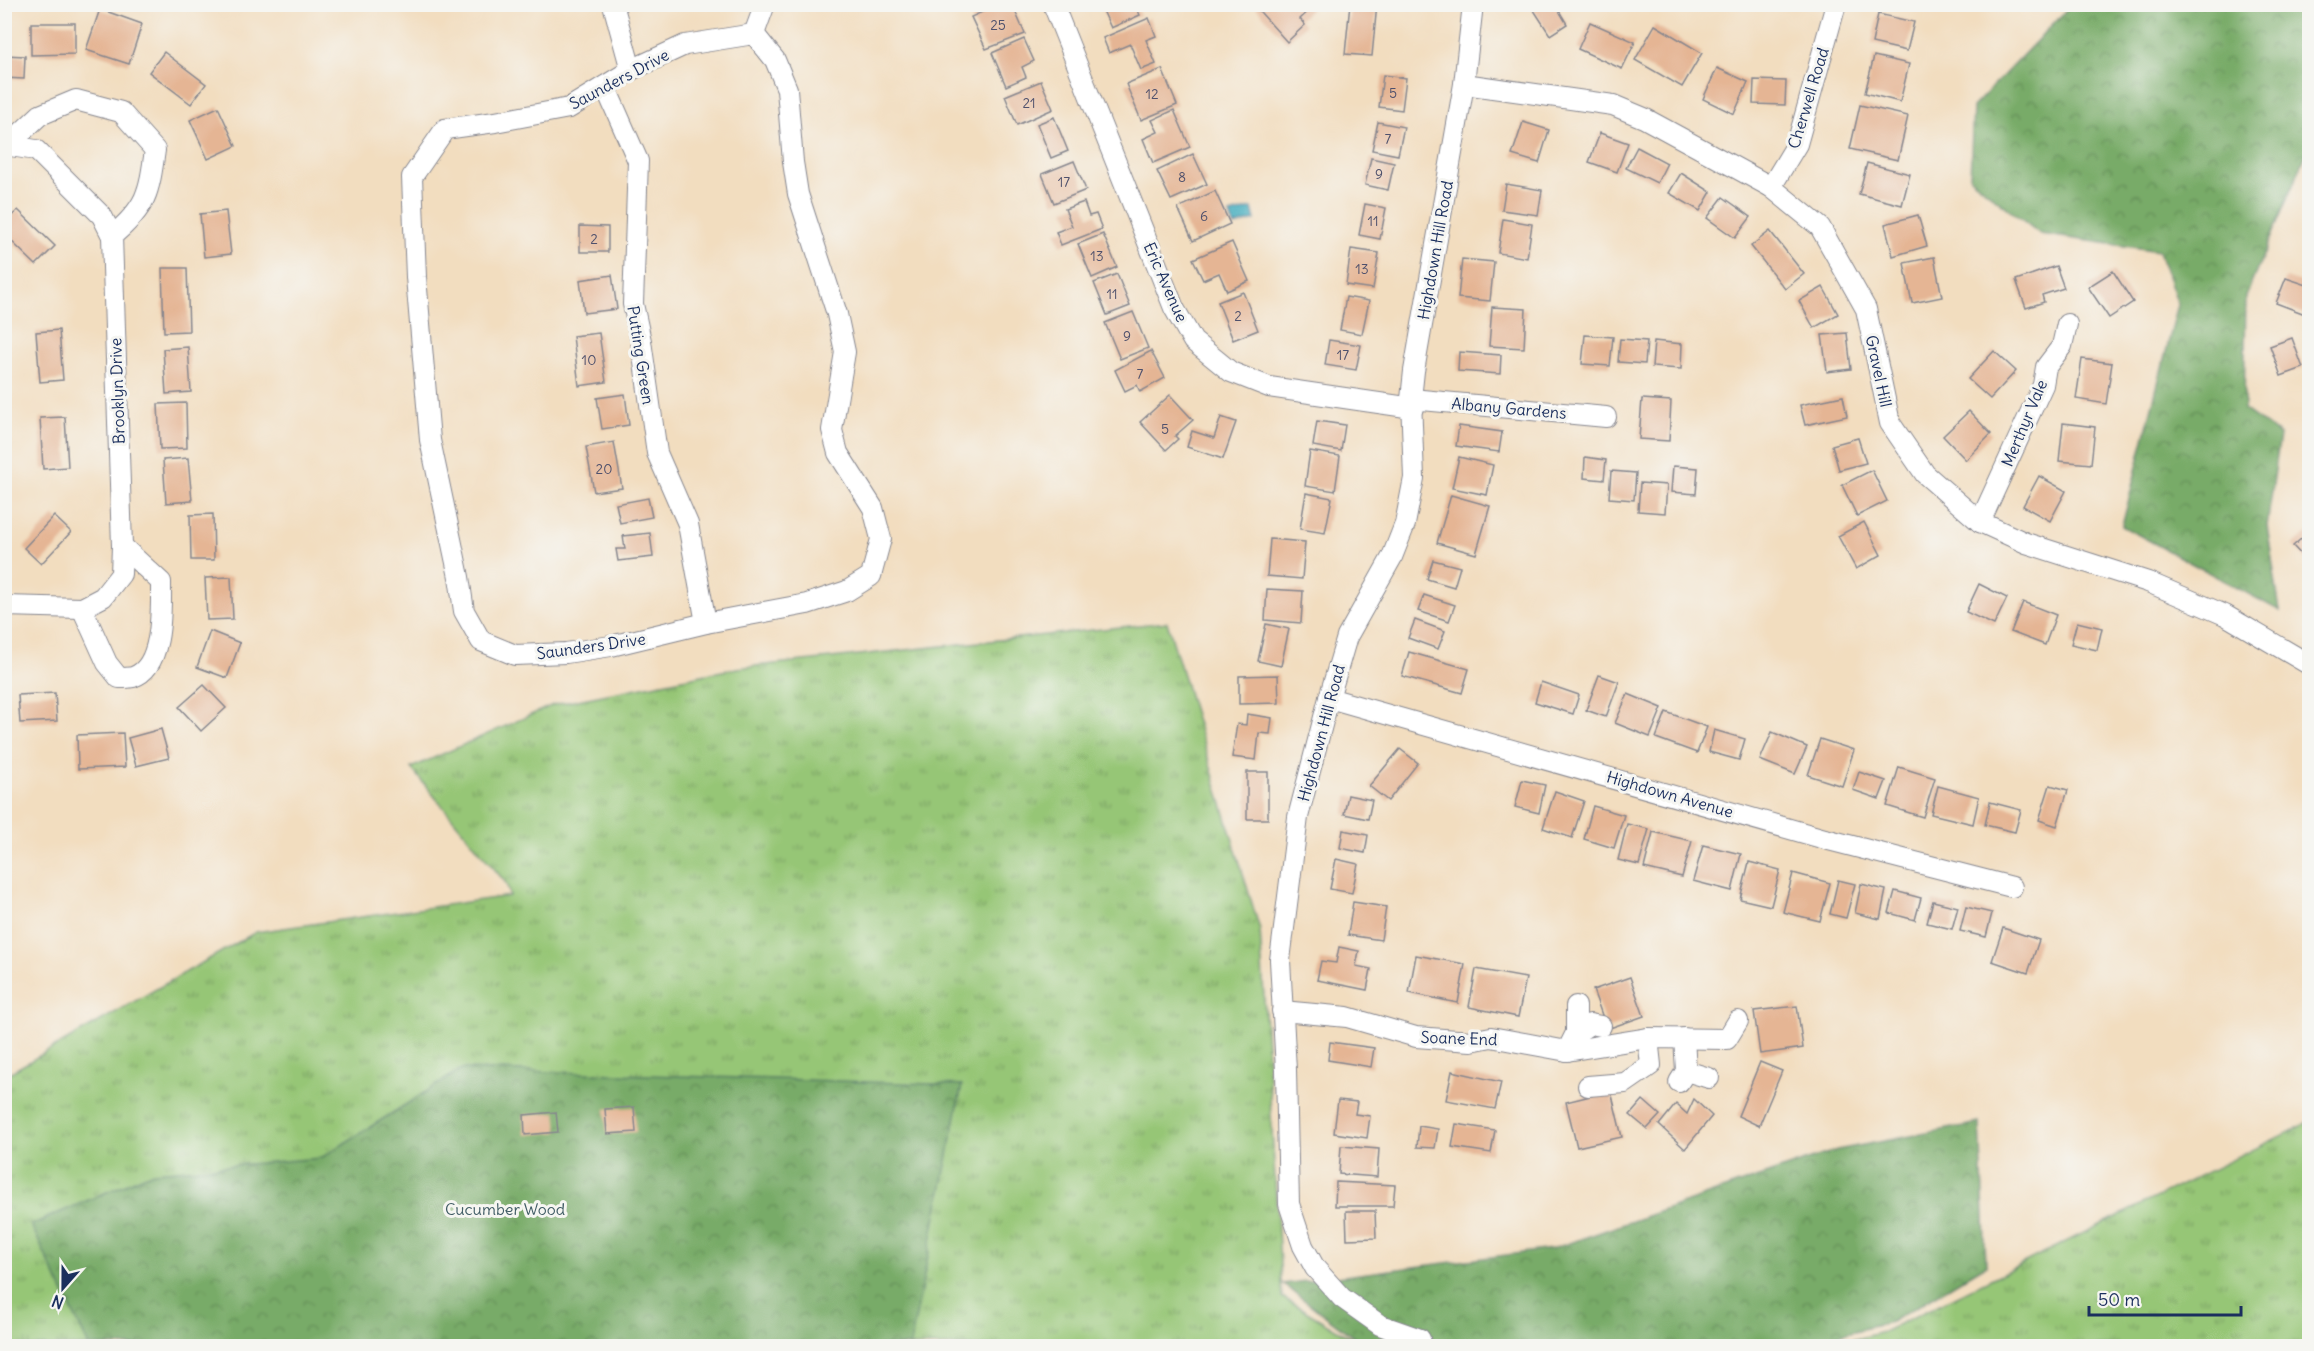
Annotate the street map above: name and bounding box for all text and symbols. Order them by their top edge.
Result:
house number: 25 [990,16,1006,34]
street label: Saunders Drive [566,44,672,114]
street label: Cherwell Road [1783,45,1833,151]
house number: 5 [1389,84,1397,102]
house number: 12 [1145,85,1159,103]
house number: 21 [1022,94,1036,112]
house number: 7 [1385,130,1392,148]
house number: 9 [1375,165,1383,183]
house number: 8 [1178,168,1186,186]
house number: 17 [1058,173,1070,191]
street label: Highdown Hill Road [1413,179,1457,321]
house number: 6 [1200,207,1208,225]
house number: 11 [1367,212,1379,230]
house number: 2 [590,230,598,248]
street label: Eric Avenue [1140,239,1192,325]
house number: 13 [1090,247,1104,265]
house number: 13 [1355,260,1369,278]
house number: 11 [1106,285,1118,303]
street label: Putting Green [623,304,659,406]
house number: 2 [1234,307,1242,325]
house number: 9 [1123,327,1131,345]
street label: Gravel Hill [1862,333,1896,409]
street label: Brooklyn Drive [105,337,129,445]
house number: 17 [1337,346,1349,364]
house number: 10 [582,351,596,369]
house number: 7 [1137,365,1144,383]
street label: Merthyr Vale [1997,376,2051,470]
street label: Albany Gardens [1451,393,1567,423]
house number: 5 [1161,420,1169,438]
house number: 20 [596,460,612,478]
street label: Saunders Drive [535,628,647,664]
street label: Highdown Hill Road [1293,662,1349,804]
street label: Highdown Avenue [1604,766,1736,822]
street label: Soane End [1420,1027,1498,1049]
park label: Cucumber Wood [445,1199,565,1219]
north arrow [33,1258,93,1318]
scale bar [2089,1279,2240,1317]
text: 50 m [2098,1288,2140,1311]
text: N [49,1291,66,1313]

